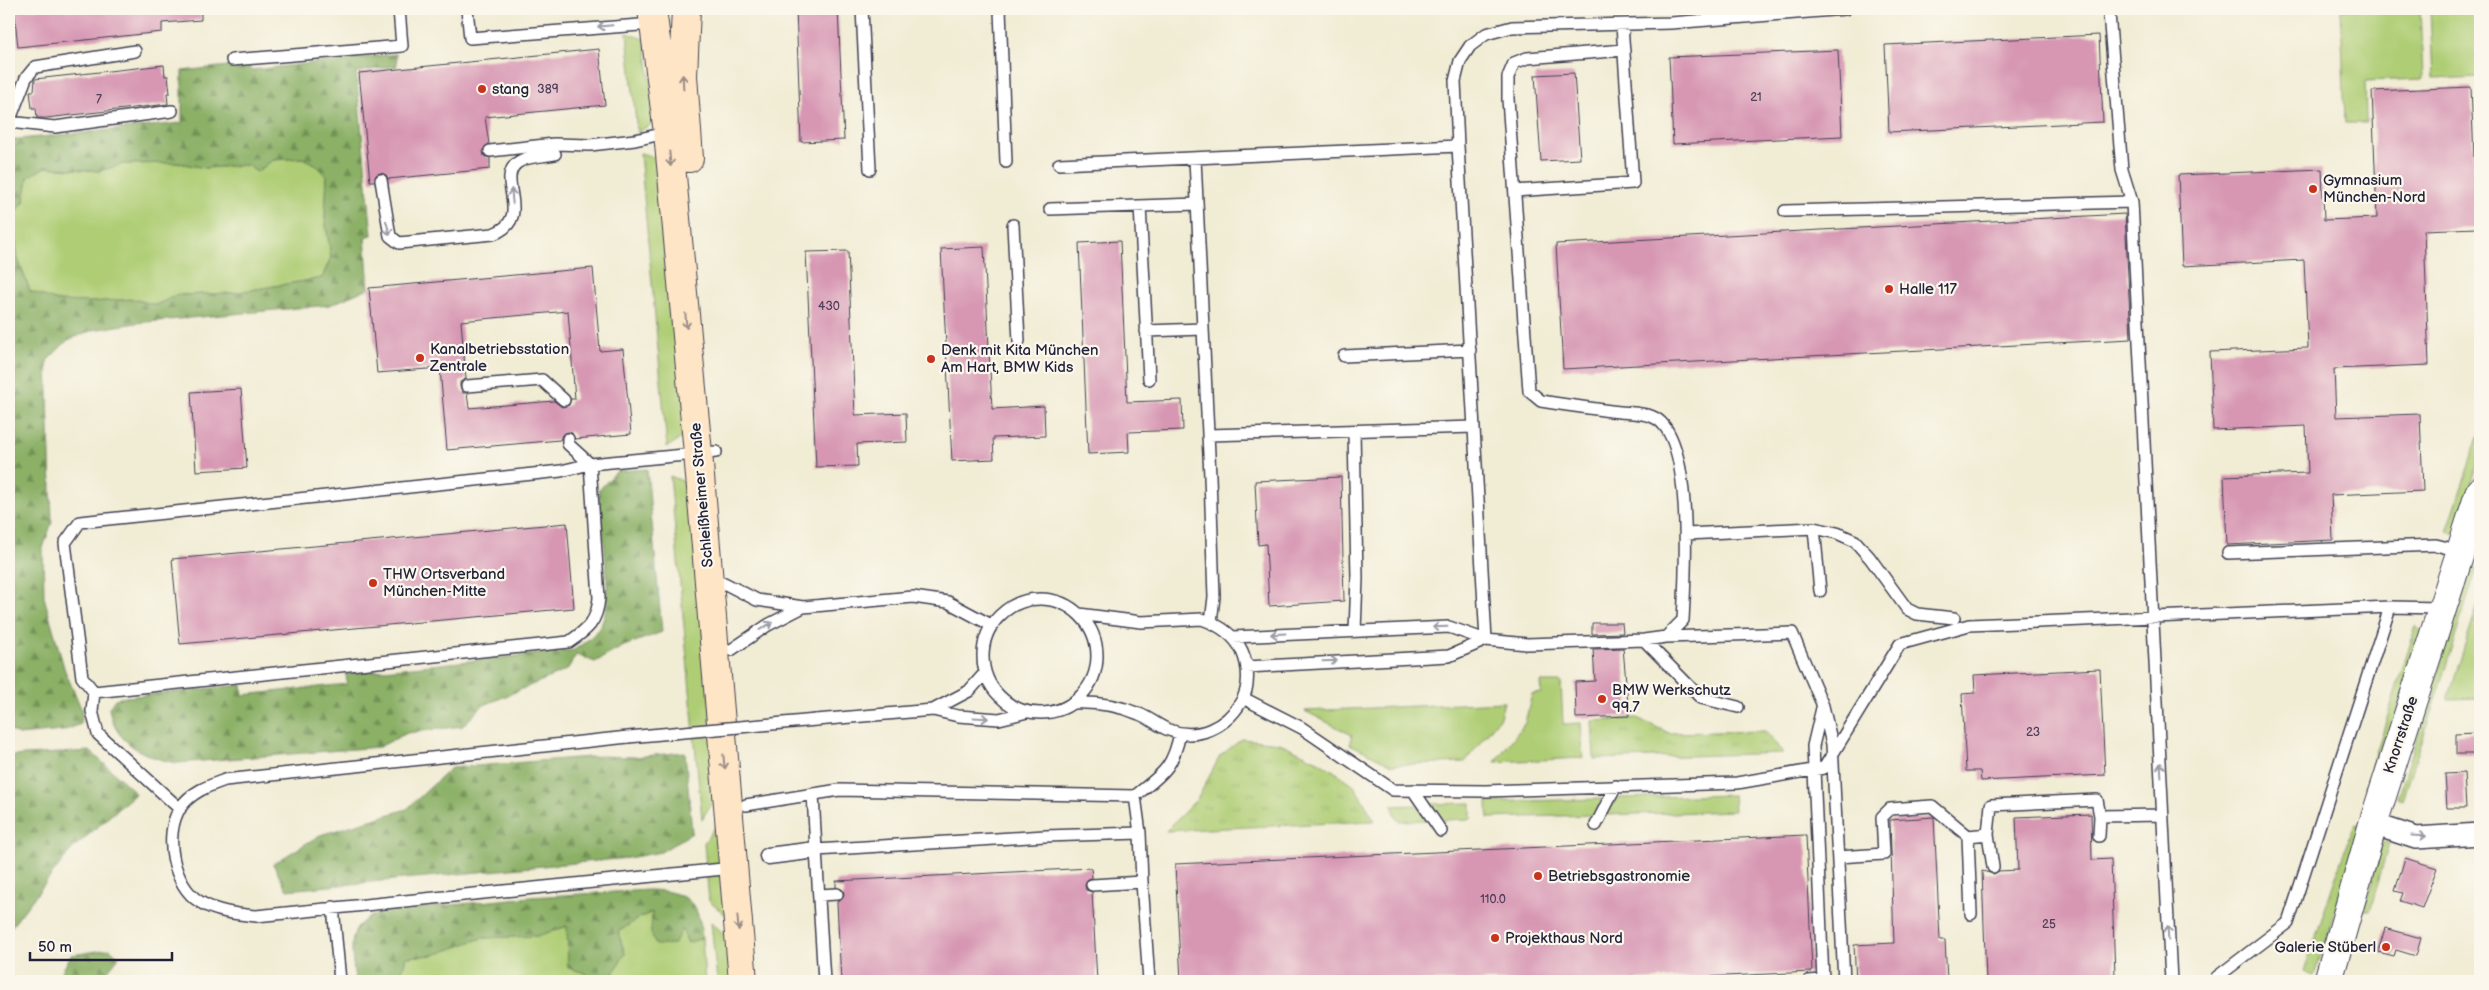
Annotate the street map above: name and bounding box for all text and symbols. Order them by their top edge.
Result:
one-way arrow [597,22,613,31]
one-way arrow [679,74,688,90]
place label: stang [492,80,529,99]
house number: 389 [537,82,559,97]
marker: stang [476,83,488,95]
house number: 21 [1750,90,1762,105]
house number: 7 [96,92,102,107]
one-way arrow [665,151,675,167]
place label: Gymnasium München-Nord [2323,171,2425,207]
marker: Gymnasium München-Nord [2307,183,2319,195]
one-way arrow [507,188,517,204]
one-way arrow [384,220,394,236]
place label: Halle 117 [1899,280,1958,299]
marker: Halle 117 [1883,283,1895,295]
house number: 430 [818,299,840,314]
one-way arrow [681,312,691,328]
place label: Kanalbetriebsstation Zentrale [429,340,569,376]
place label: Denk mit Kita München Am Hart, BMW Kids [941,341,1098,377]
marker: Kanalbetriebsstation Zentrale [414,352,426,364]
marker: Denk mit Kita München Am Hart, BMW Kids [925,353,937,365]
street label: Schleißheimer Straße [686,422,718,568]
place label: THW Ortsverband München-Mitte [383,565,505,601]
marker: THW Ortsverband München-Mitte [367,577,379,589]
one-way arrow [758,621,772,631]
one-way arrow [1432,622,1448,632]
one-way arrow [1270,630,1286,639]
one-way arrow [1322,657,1338,666]
place label: BMW Werkschutz 99.7 [1612,681,1732,717]
marker: BMW Werkschutz 99.7 [1596,693,1608,705]
street label: Knorrstraße [2380,694,2422,776]
one-way arrow [972,714,988,723]
house number: 23 [2026,725,2040,740]
one-way arrow [719,753,728,769]
one-way arrow [2156,762,2165,778]
one-way arrow [2411,832,2427,841]
place label: Betriebsgastronomie [1548,867,1690,886]
marker: Betriebsgastronomie [1532,870,1544,882]
house number: 110.0 [1480,892,1506,907]
one-way arrow [734,915,743,931]
house number: 25 [2042,917,2056,932]
one-way arrow [2164,925,2173,941]
place label: Projekthaus Nord [1505,929,1623,948]
scale bar [30,930,172,962]
marker: Projekthaus Nord [1489,932,1501,944]
text: 50 m [38,938,72,957]
place label: Galerie Stüberl [2274,938,2376,957]
marker: Galerie Stüberl [2380,941,2392,953]

